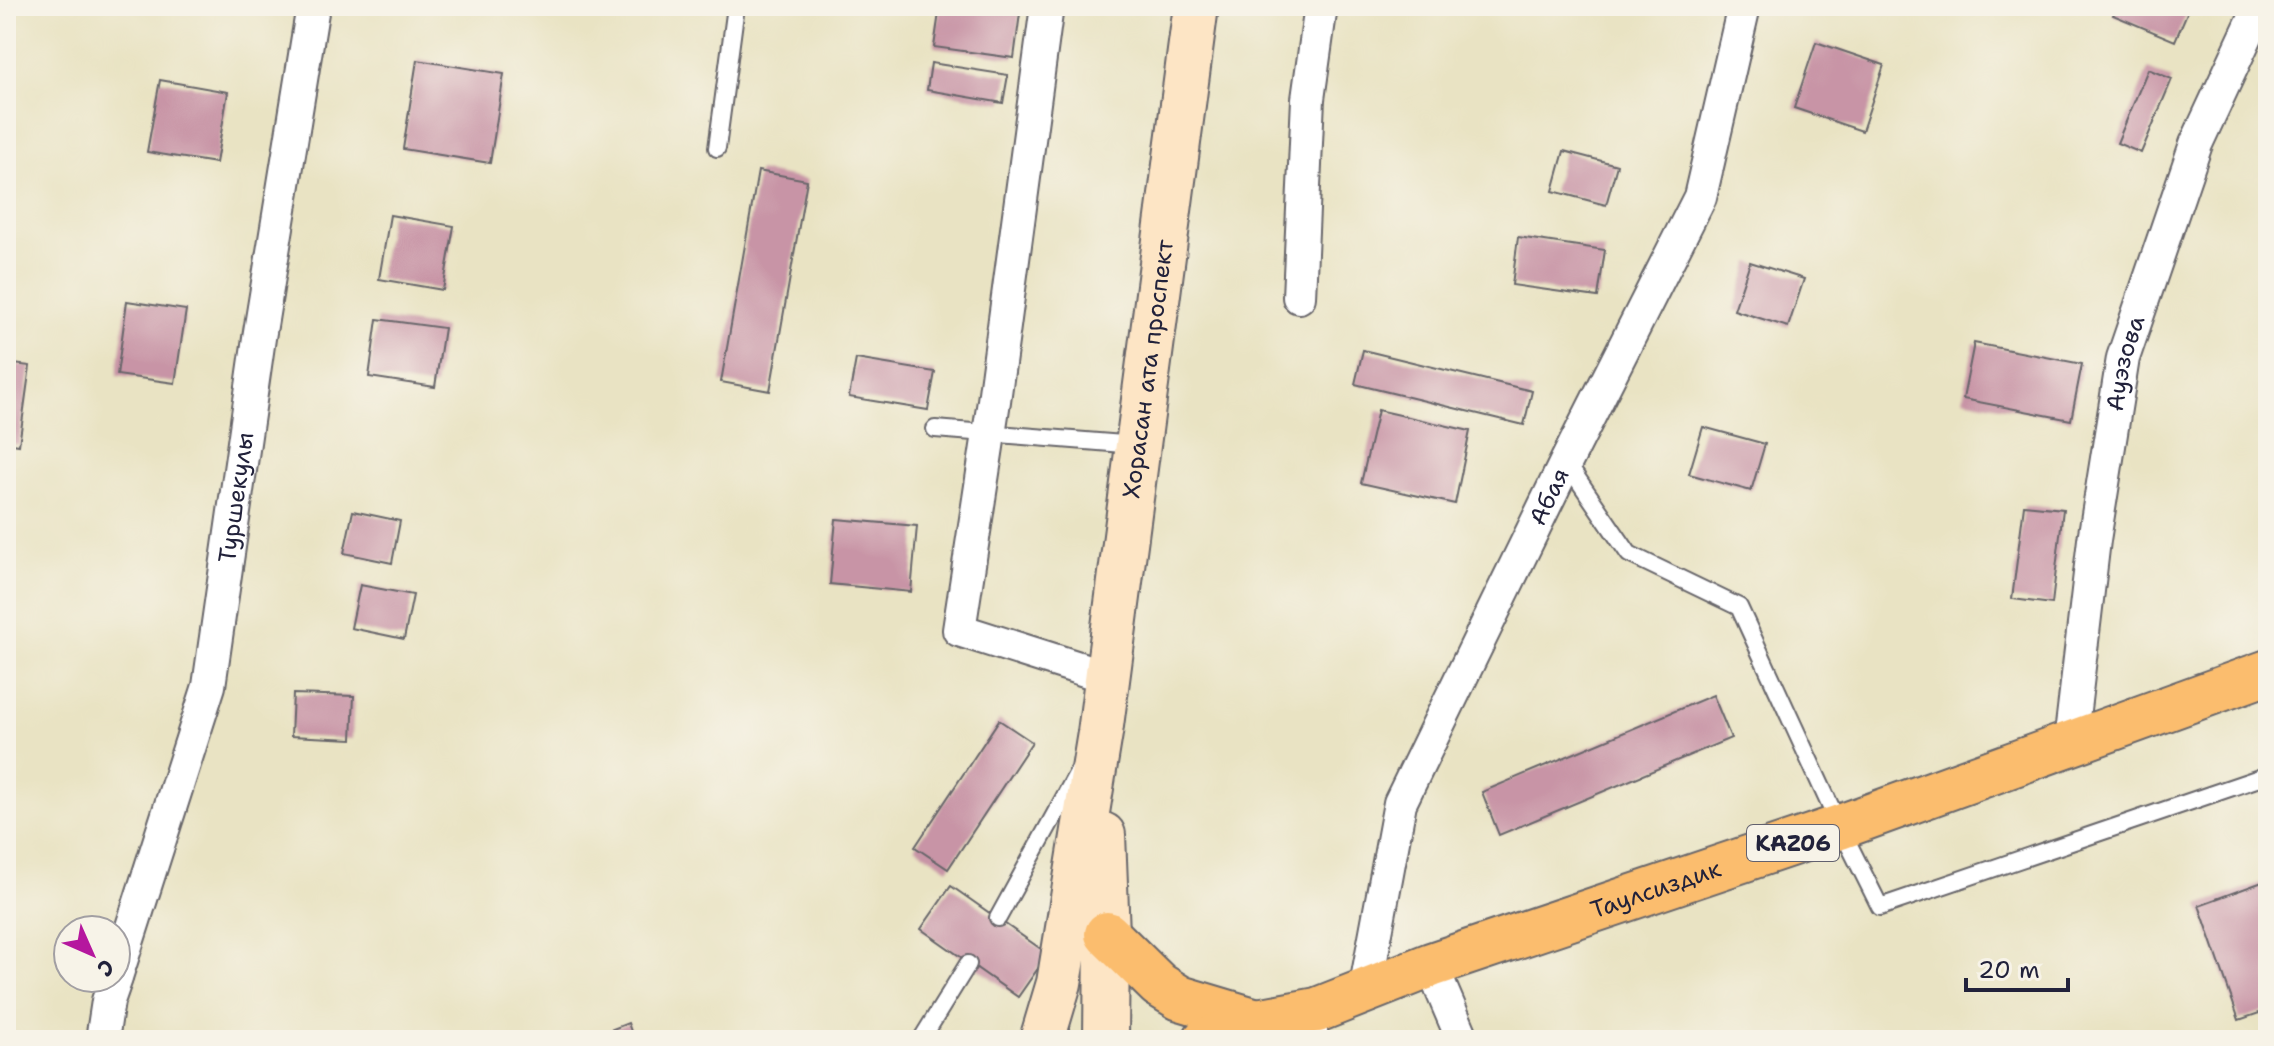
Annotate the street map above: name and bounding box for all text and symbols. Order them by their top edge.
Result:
street label: Хорасан ата проспект [1115,237,1181,500]
street label: Ауэзова [2099,311,2152,413]
street label: Туршекулы [211,430,261,565]
street label: Абая [1522,463,1577,531]
road number: KAZ06 [1747,825,1839,861]
street label: Таулсиздик [1586,852,1725,926]
north arrow [52,914,132,994]
scale bar [1966,942,2068,992]
text: С [91,953,121,983]
text: 20 m [1978,954,2040,986]

